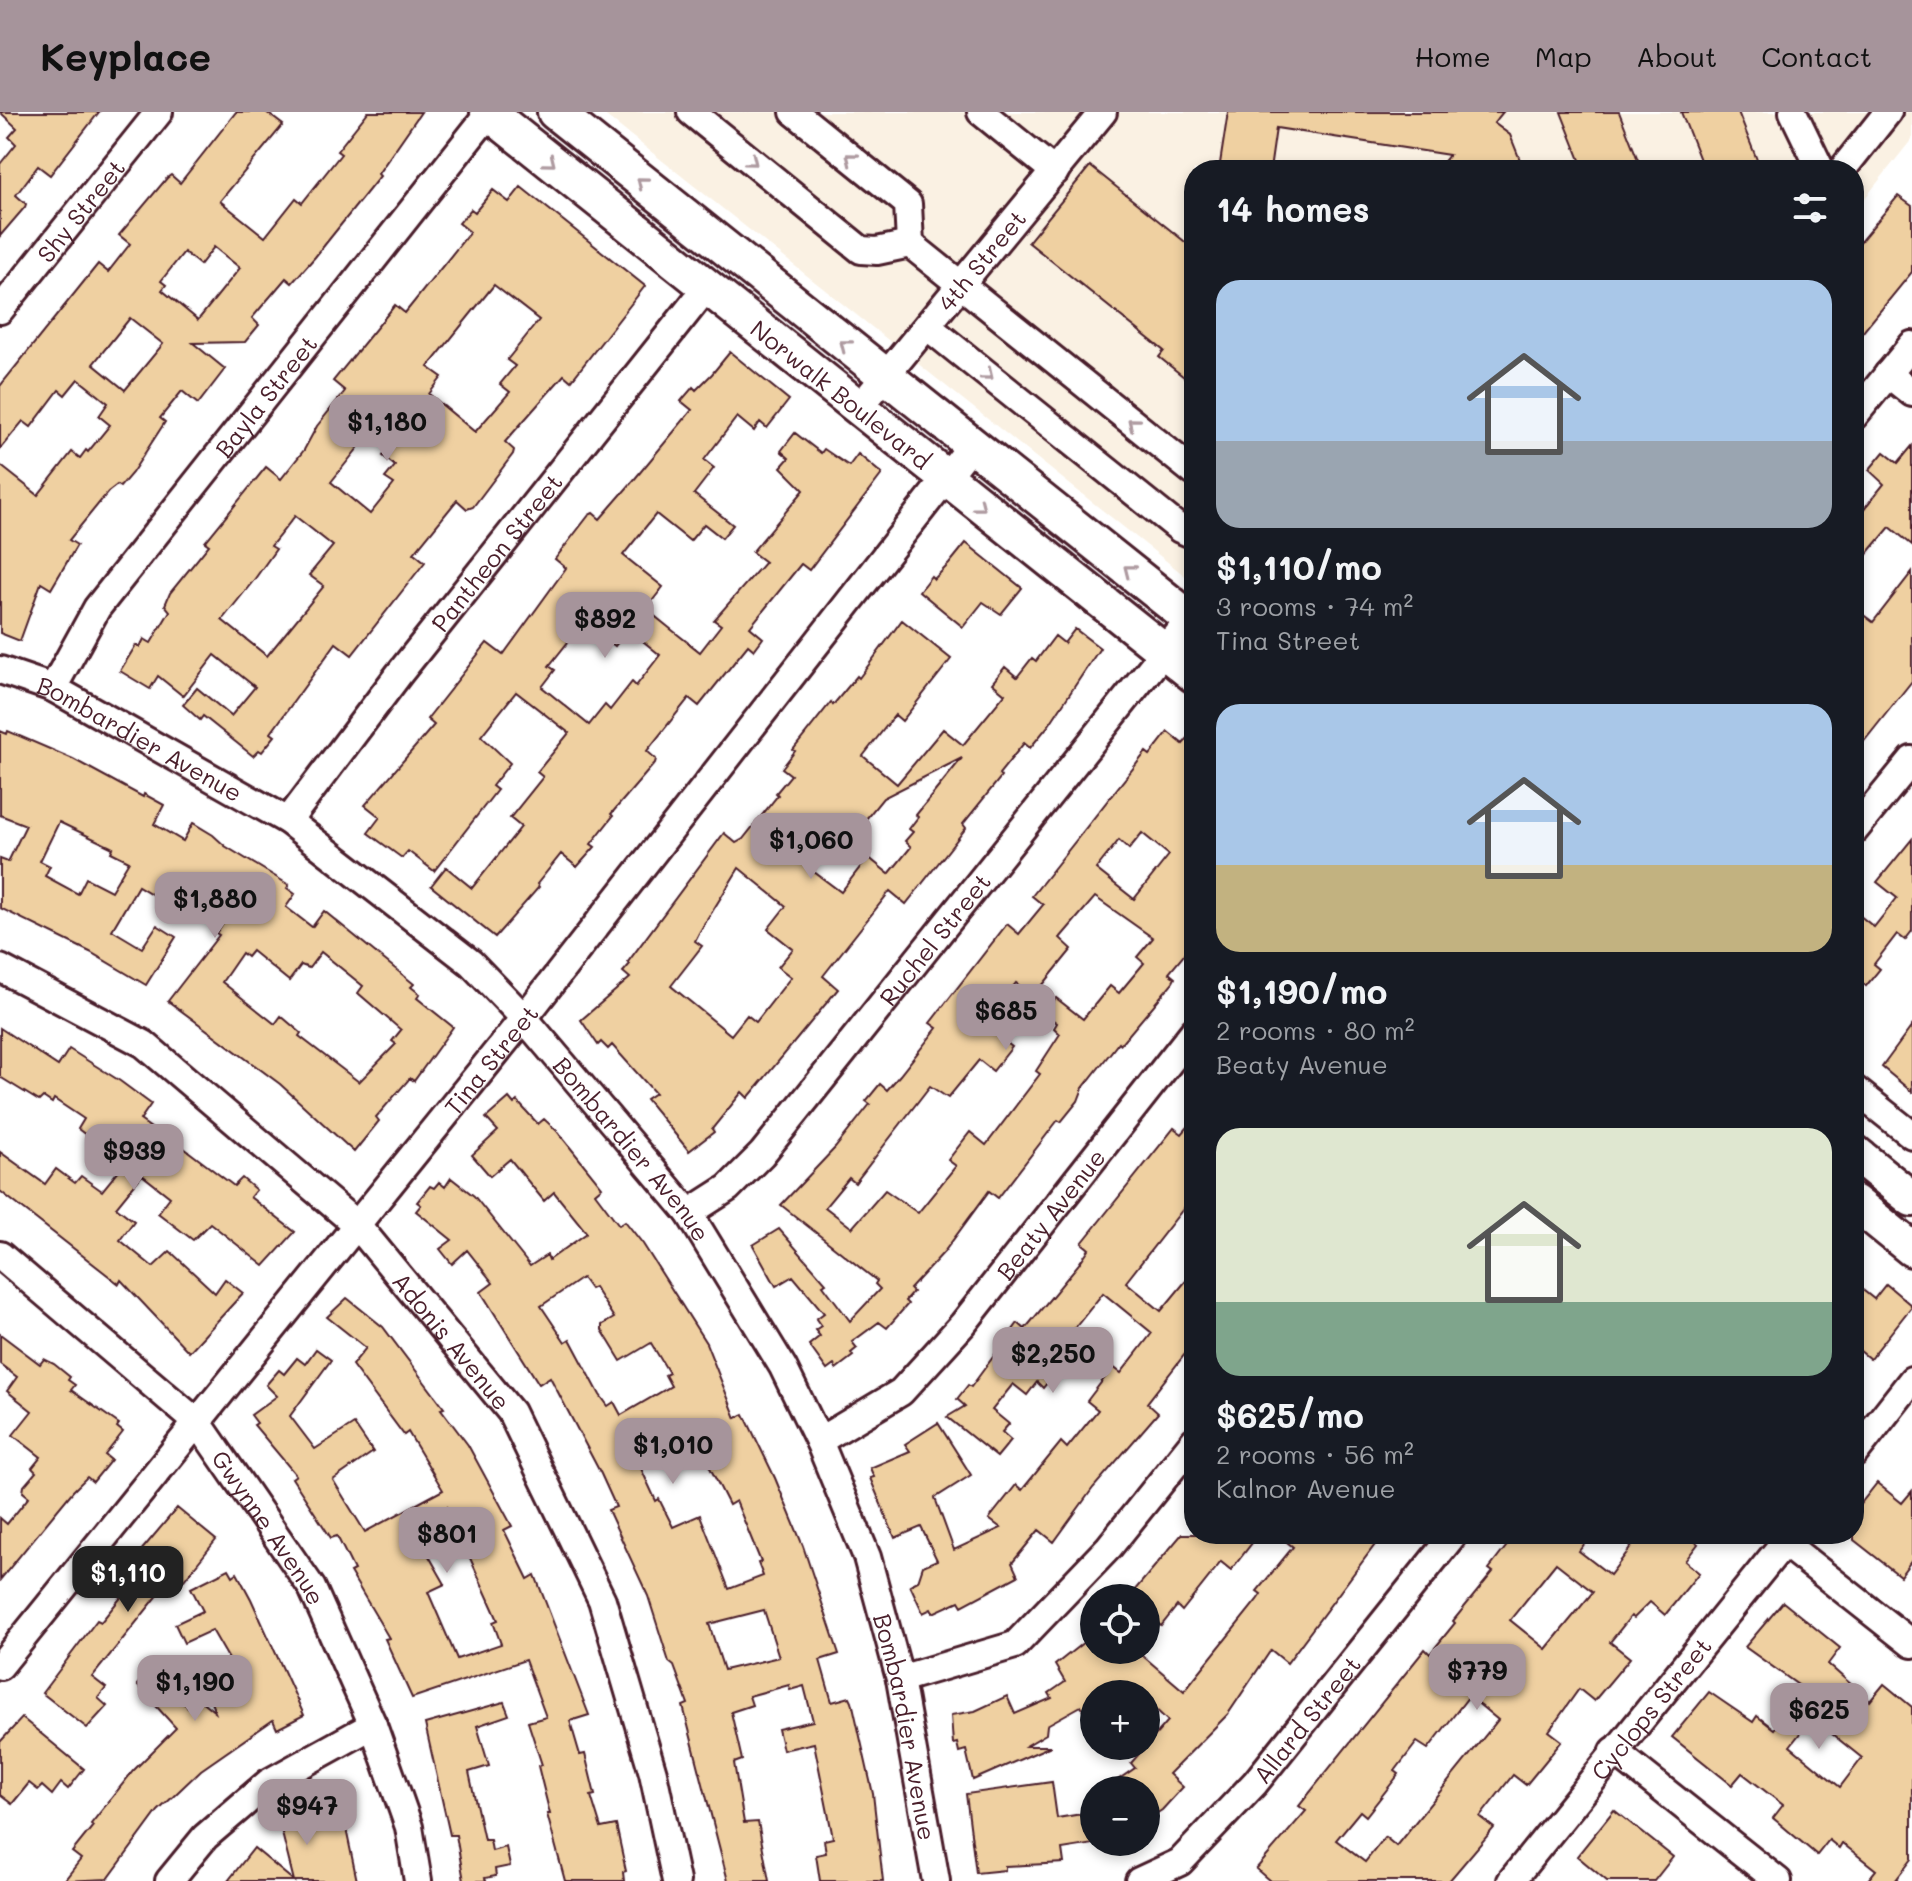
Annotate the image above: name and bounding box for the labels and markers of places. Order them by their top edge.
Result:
pin: $1,180 [322,395,452,463]
pin: $892 [558,592,652,660]
pin: $1,060 [746,813,876,881]
pin: $1,880 [150,872,280,940]
pin: $685 [959,984,1053,1052]
pin: $939 [87,1124,181,1192]
pin: $2,250 [988,1327,1118,1395]
pin: $1,010 [608,1418,738,1486]
pin: $801 [400,1507,494,1575]
pin: $1,110 [63,1546,193,1614]
pin: $779 [1430,1644,1524,1712]
pin: $1,190 [130,1655,260,1723]
pin: $625 [1772,1683,1866,1751]
pin: $947 [260,1779,354,1847]

